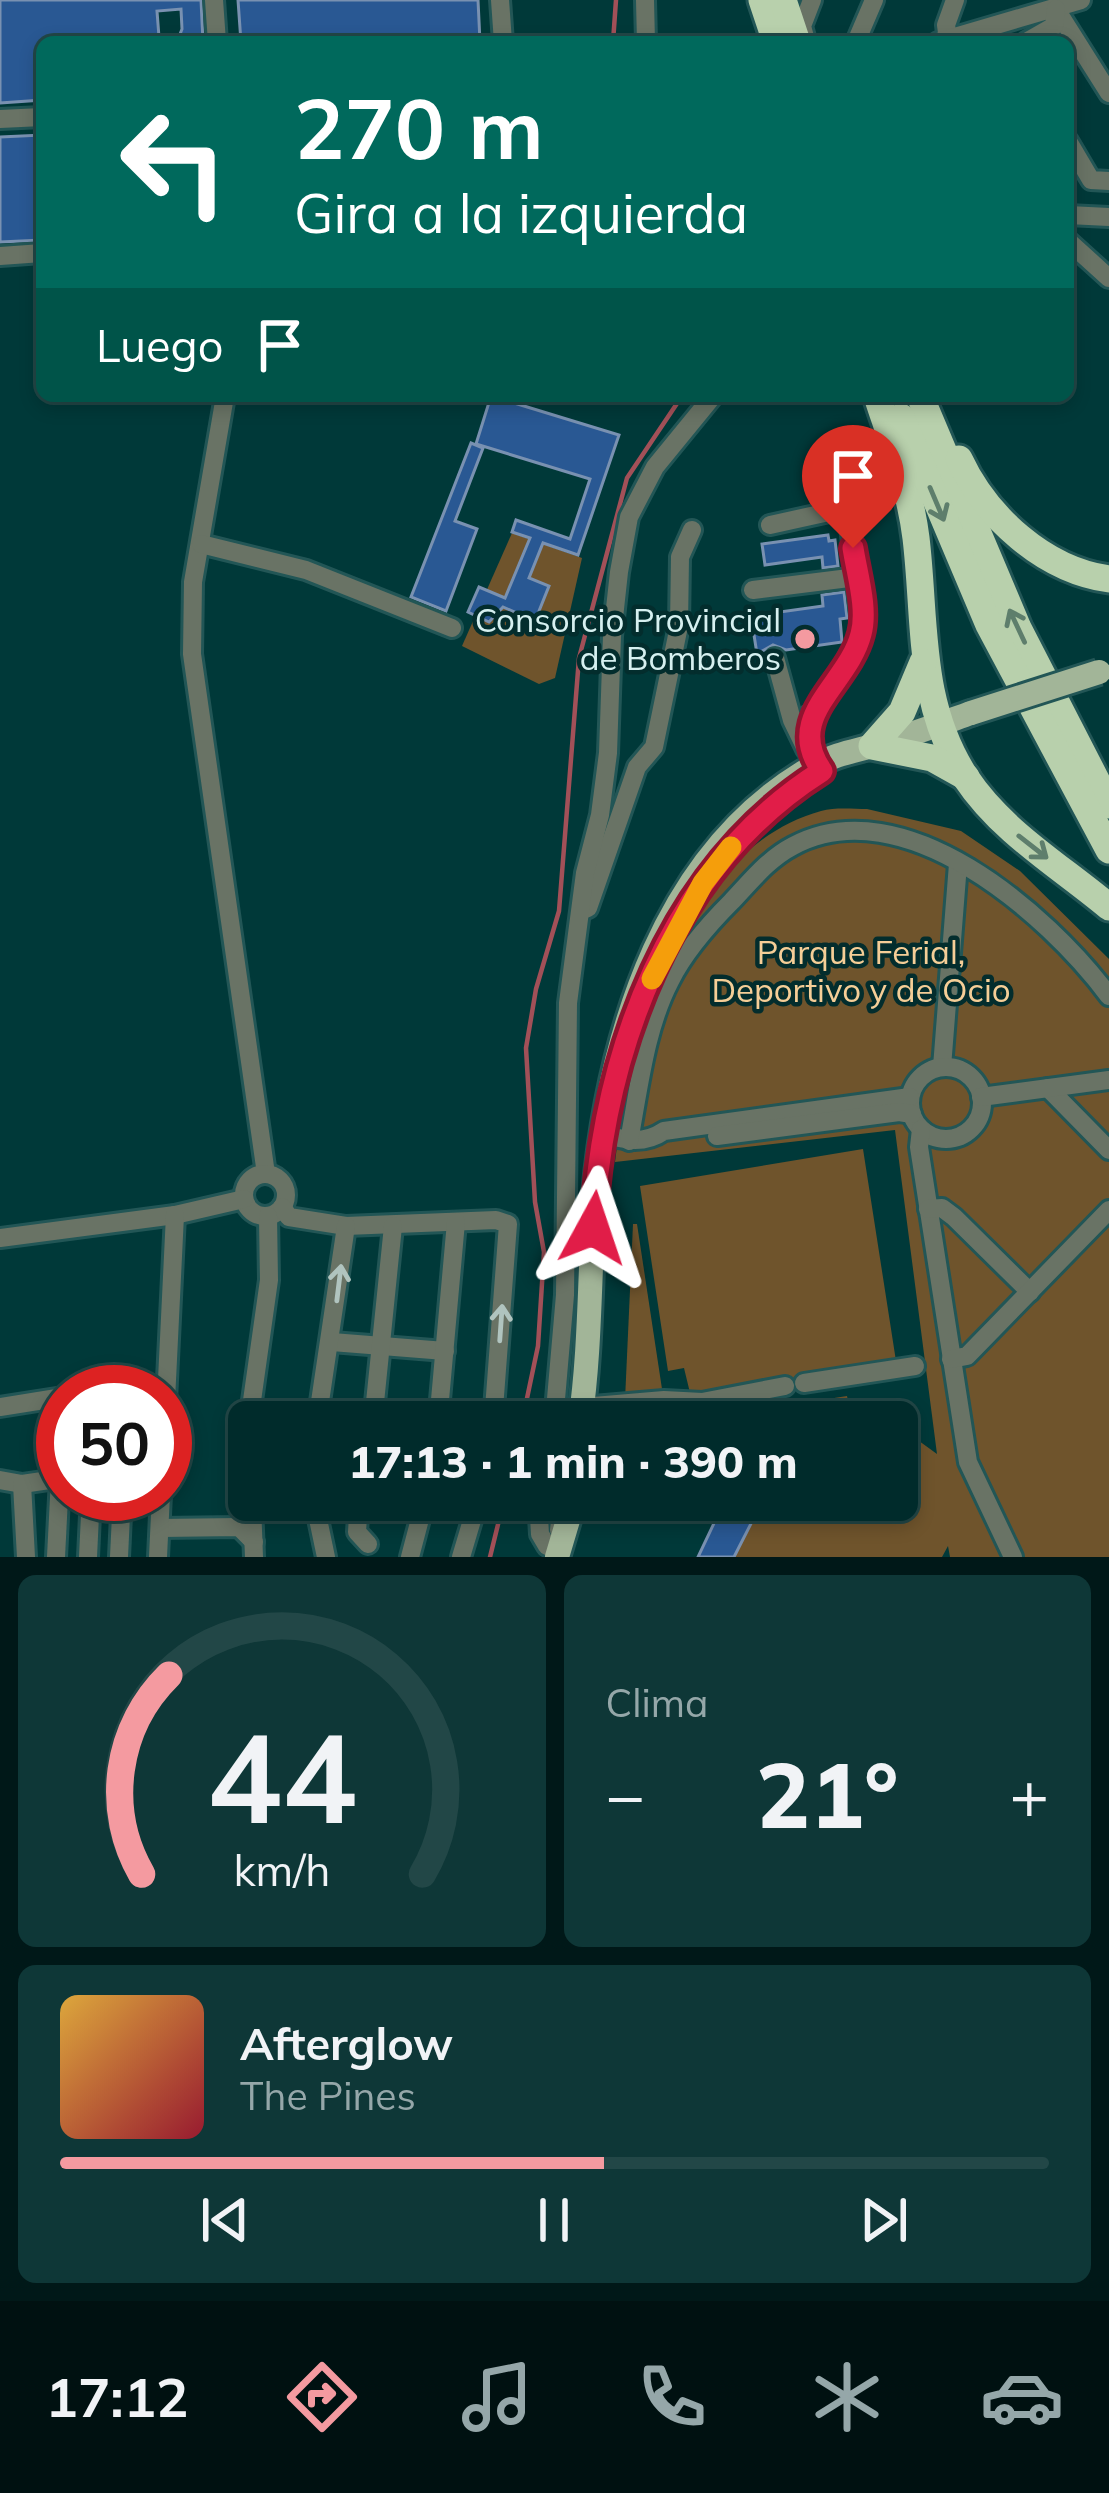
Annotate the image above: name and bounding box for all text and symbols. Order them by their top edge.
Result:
text: 270 m [294,75,544,180]
icon: left [96,84,252,240]
text: Gira a la izquierda [294,179,748,247]
icon: arrive [247,312,313,378]
text: Luego [96,317,223,373]
pin [802,425,904,548]
icon: arrive [820,443,886,509]
one-way arrow [928,486,950,522]
place label: Consorcio Provincial de Bomberos [475,599,781,678]
one-way arrow [1005,609,1027,645]
marker: Consorcio Provincial de Bomberos [792,626,818,652]
one-way arrow [1016,834,1049,859]
park label: Parque Ferial, Deportivo y de Ocio [711,931,1011,1010]
position arrow [530,1165,656,1291]
one-way arrow [328,1264,350,1303]
one-way arrow [489,1304,512,1343]
speed limit sign: 50 [36,1365,192,1521]
text: 17:13 · 1 min · 390 m [348,1433,798,1489]
text: Clima [606,1678,708,1727]
text: 44 [207,1698,357,1854]
text: 21° [756,1738,899,1851]
text: − [606,1753,645,1836]
text: + [1009,1753,1049,1836]
text: km/h [233,1843,330,1897]
text: Afterglow [240,2015,453,2071]
text: The Pines [240,2071,416,2120]
icon: previous [192,2187,258,2253]
icon: pause [521,2187,587,2253]
icon: next [851,2187,917,2253]
icon: directions [280,2355,364,2439]
icon: music [455,2355,539,2439]
icon: phone [630,2355,714,2439]
icon: climate [805,2355,889,2439]
icon: car [980,2355,1064,2439]
text: 17:12 [46,2363,189,2431]

